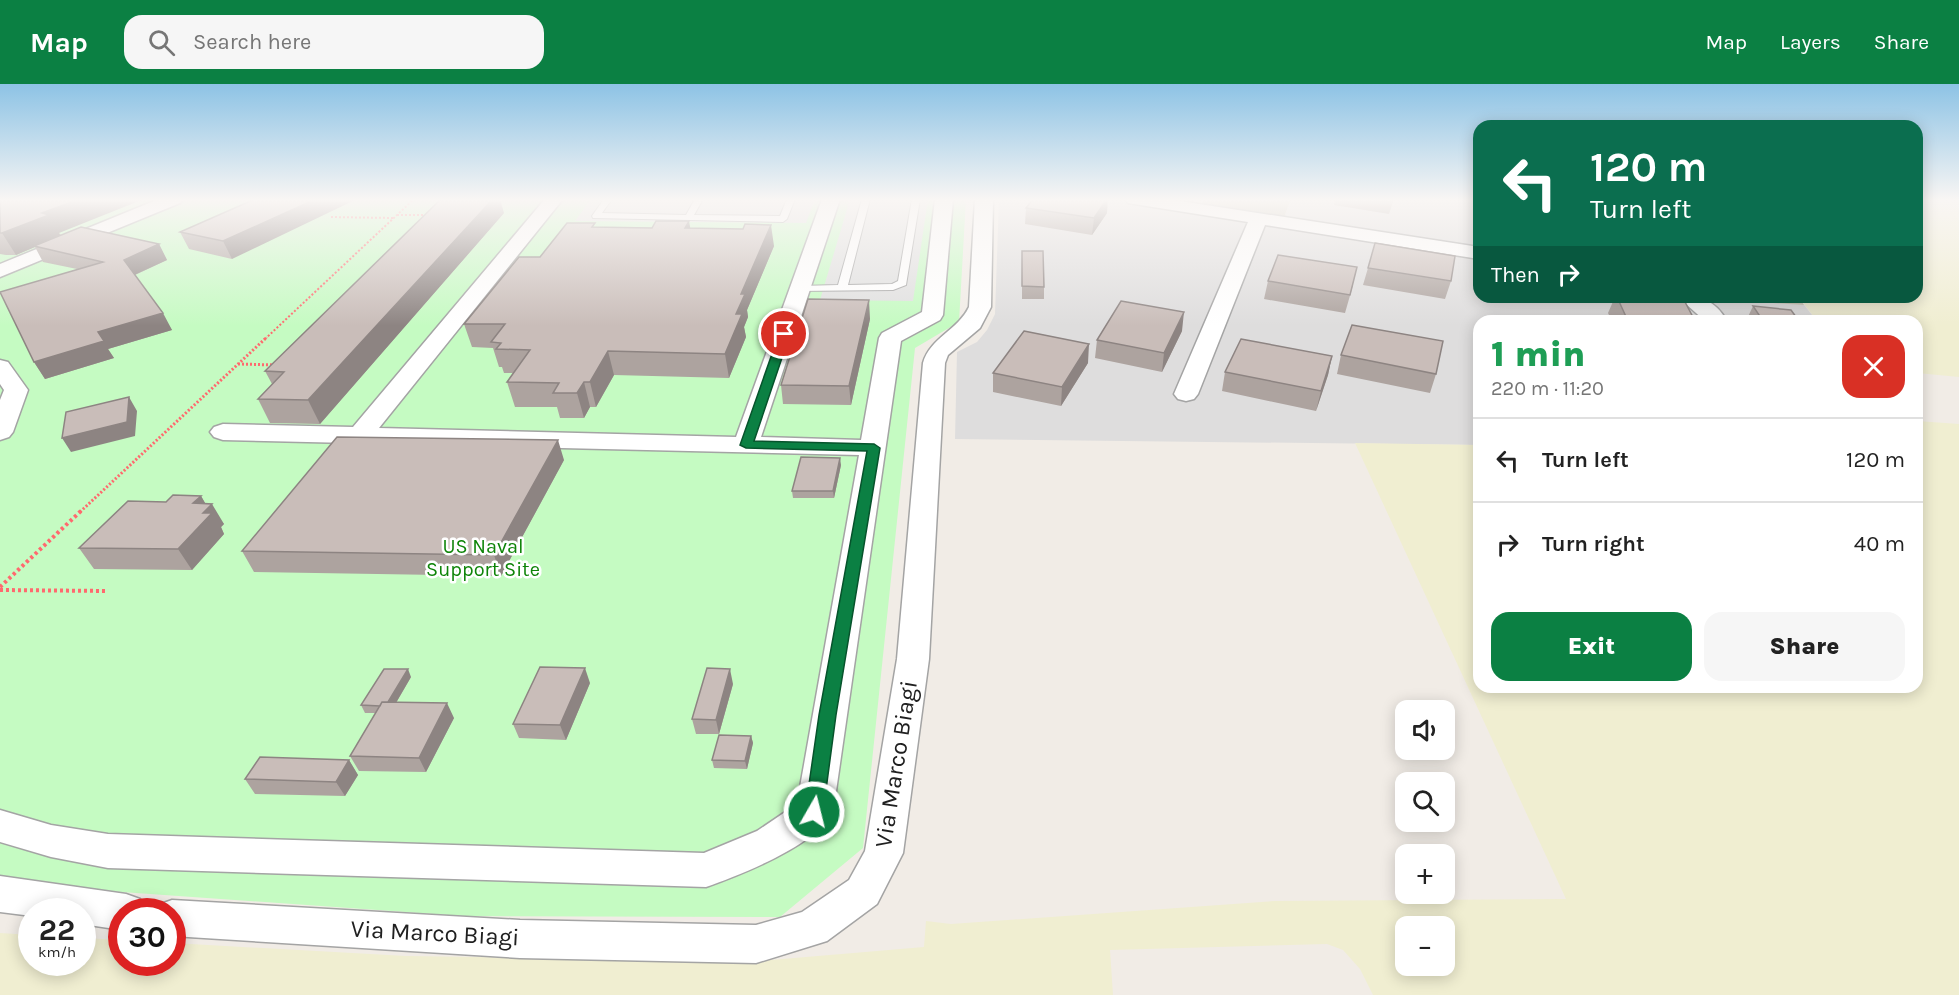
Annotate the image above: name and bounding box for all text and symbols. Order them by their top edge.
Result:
search box [124,15,544,69]
text: Map [30,26,88,59]
icon: search [145,26,178,59]
text: Search here [193,29,311,55]
text: Map [1705,30,1747,54]
text: Layers [1780,30,1841,54]
text: Share [1874,30,1929,54]
text: 120 m [1590,142,1707,192]
icon: left [1491,144,1569,222]
text: Turn left [1590,193,1691,225]
icon: right [1552,258,1585,291]
text: Then [1491,262,1540,288]
pin [758,308,809,359]
icon: arrive [767,317,800,350]
text: 1 min [1491,333,1585,375]
button: close [1842,335,1905,398]
text: 220 m · 11:20 [1491,377,1604,400]
icon: left [1491,444,1524,477]
text: Turn left [1542,447,1629,473]
text: 120 m [1846,447,1905,473]
icon: right [1491,528,1524,561]
text: Turn right [1542,531,1645,557]
text: 40 m [1854,531,1905,557]
park label: US Naval Support Site [426,535,540,581]
button: Exit [1491,612,1692,681]
button: Share [1704,612,1905,681]
street label: Via Marco Biagi [869,678,923,850]
map controls [1395,700,1455,976]
button: sound [1395,700,1455,760]
button: search [1395,772,1455,832]
position arrow [782,780,846,844]
button: + [1395,844,1455,904]
speed limit sign: 30 [108,898,186,976]
text: 22 [39,912,75,948]
street label: Via Marco Biagi [350,915,520,951]
button: − [1395,916,1455,976]
text: km/h [38,943,76,961]

